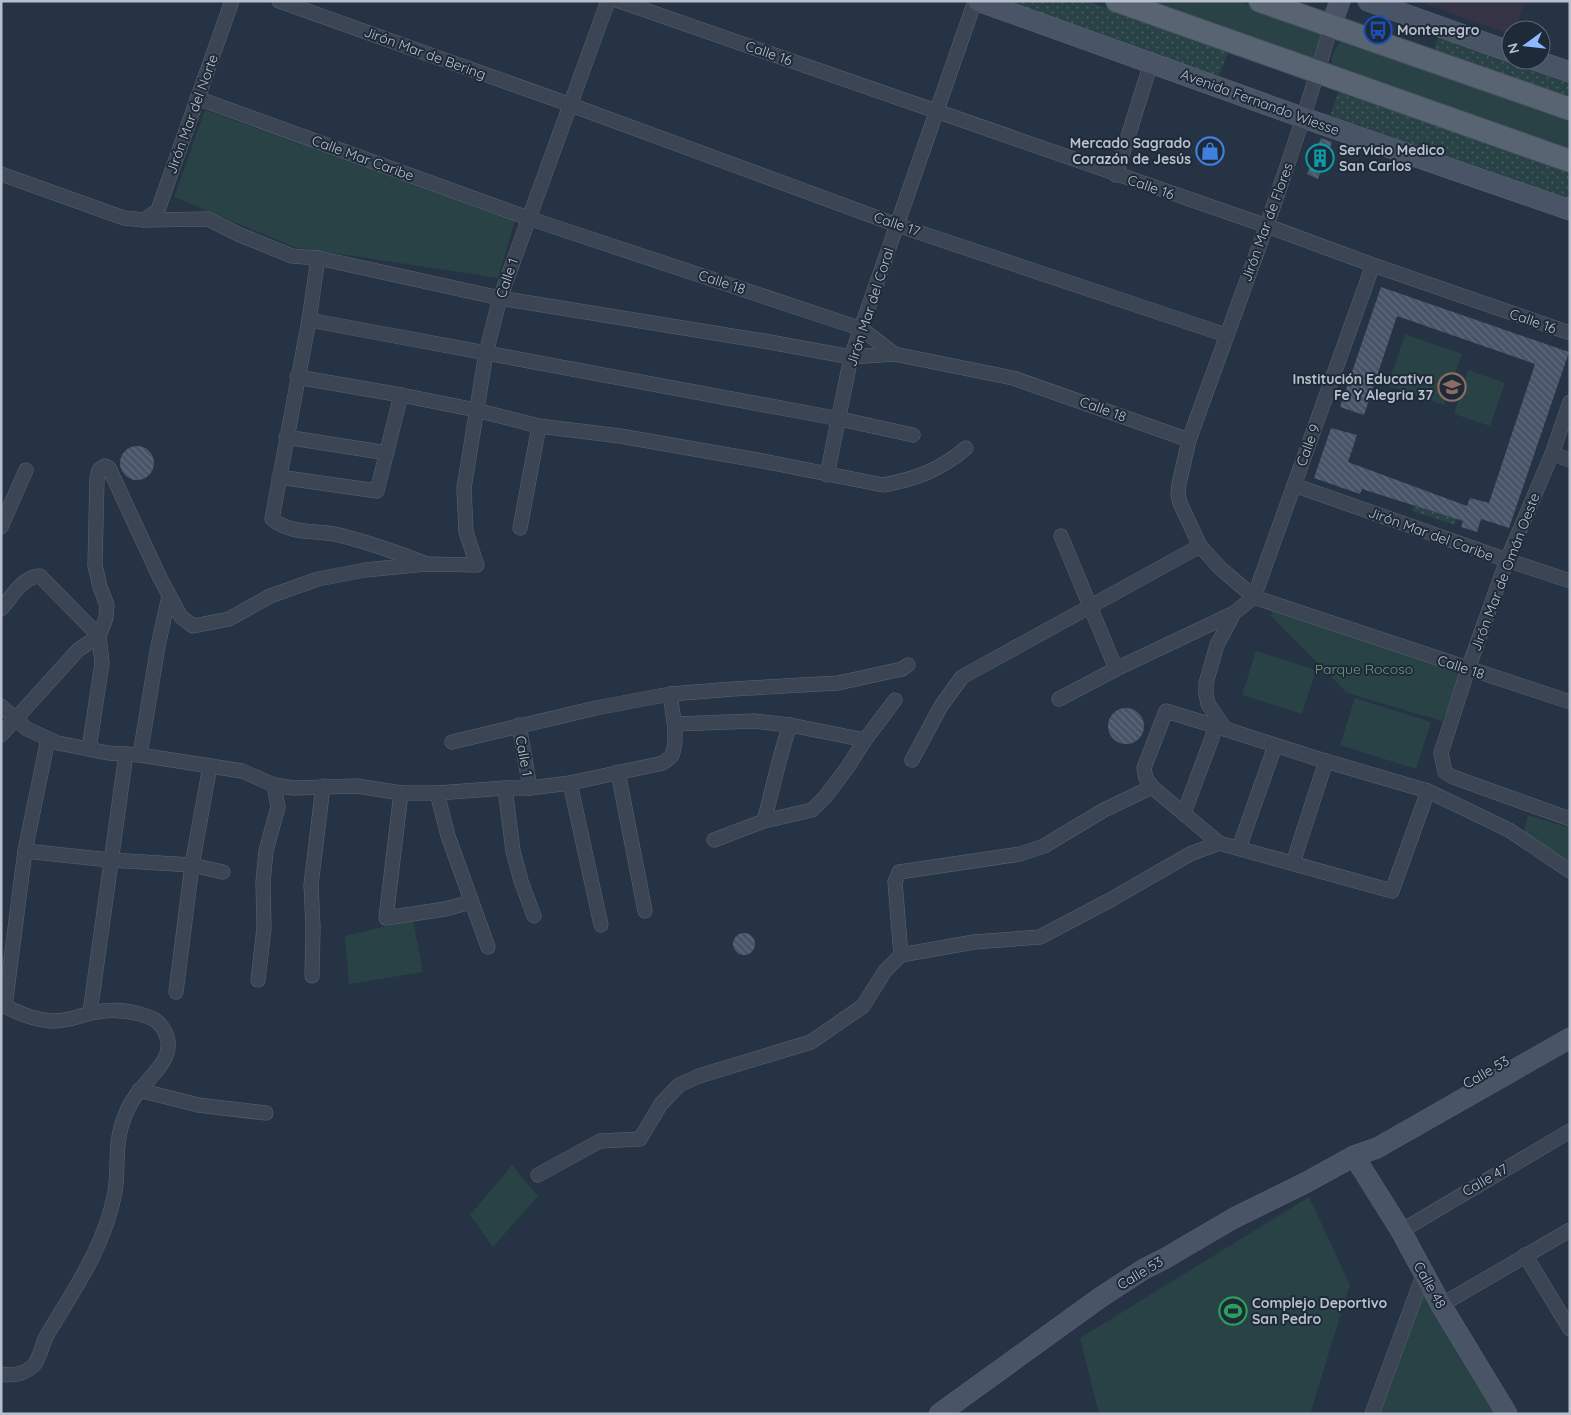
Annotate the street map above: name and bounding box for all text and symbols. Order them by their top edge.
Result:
bus stop icon: Montenegro [1363,15,1393,45]
north arrow [1501,20,1551,70]
place label: Montenegro [1397,21,1480,39]
street label: Jirón Mar de Bering [362,23,488,83]
street label: Calle 16 [743,37,795,70]
text: N [1503,41,1523,56]
street label: Jirón Mar del Norte [162,52,222,176]
street label: Avenida Fernando Wiesse [1178,65,1342,139]
street label: Calle Mar Caribe [309,131,417,185]
place label: Mercado Sagrado Corazón de Jesús [1070,134,1191,168]
shop icon: Mercado Sagrado Corazón de Jesús [1195,136,1225,166]
place label: Servicio Medico San Carlos [1339,141,1445,175]
building icon: Servicio Medico San Carlos [1305,143,1335,173]
street label: Jirón Mar de Flores [1237,160,1297,284]
street label: Calle 16 [1125,171,1177,204]
street label: Calle 17 [871,208,923,240]
street label: Jirón Mar del Coral [842,245,898,369]
street label: Calle 1 [492,256,522,300]
street label: Calle 18 [696,266,748,298]
street label: Calle 16 [1507,305,1559,338]
place label: Institución Educativa Fe Y Alegria 37 [1293,370,1433,404]
school or university icon: Institución Educativa Fe Y Alegria 37 [1437,372,1467,402]
street label: Calle 18 [1077,392,1129,426]
street label: Calle 9 [1292,421,1324,469]
street label: Jirón Mar de Omán Oeste [1466,490,1544,654]
street label: Jirón Mar del Caribe [1366,503,1496,565]
street label: Calle 18 [1435,651,1487,683]
park label: Parque Rocoso [1315,660,1413,678]
street label: Calle 1 [512,734,536,778]
street label: Calle 53 [1460,1052,1512,1092]
street label: Calle 47 [1459,1160,1511,1200]
street label: Calle 53 [1114,1252,1166,1294]
street label: Calle 48 [1410,1259,1450,1311]
place label: Complejo Deportivo San Pedro [1252,1294,1387,1328]
sports icon: Complejo Deportivo San Pedro [1218,1296,1248,1326]

